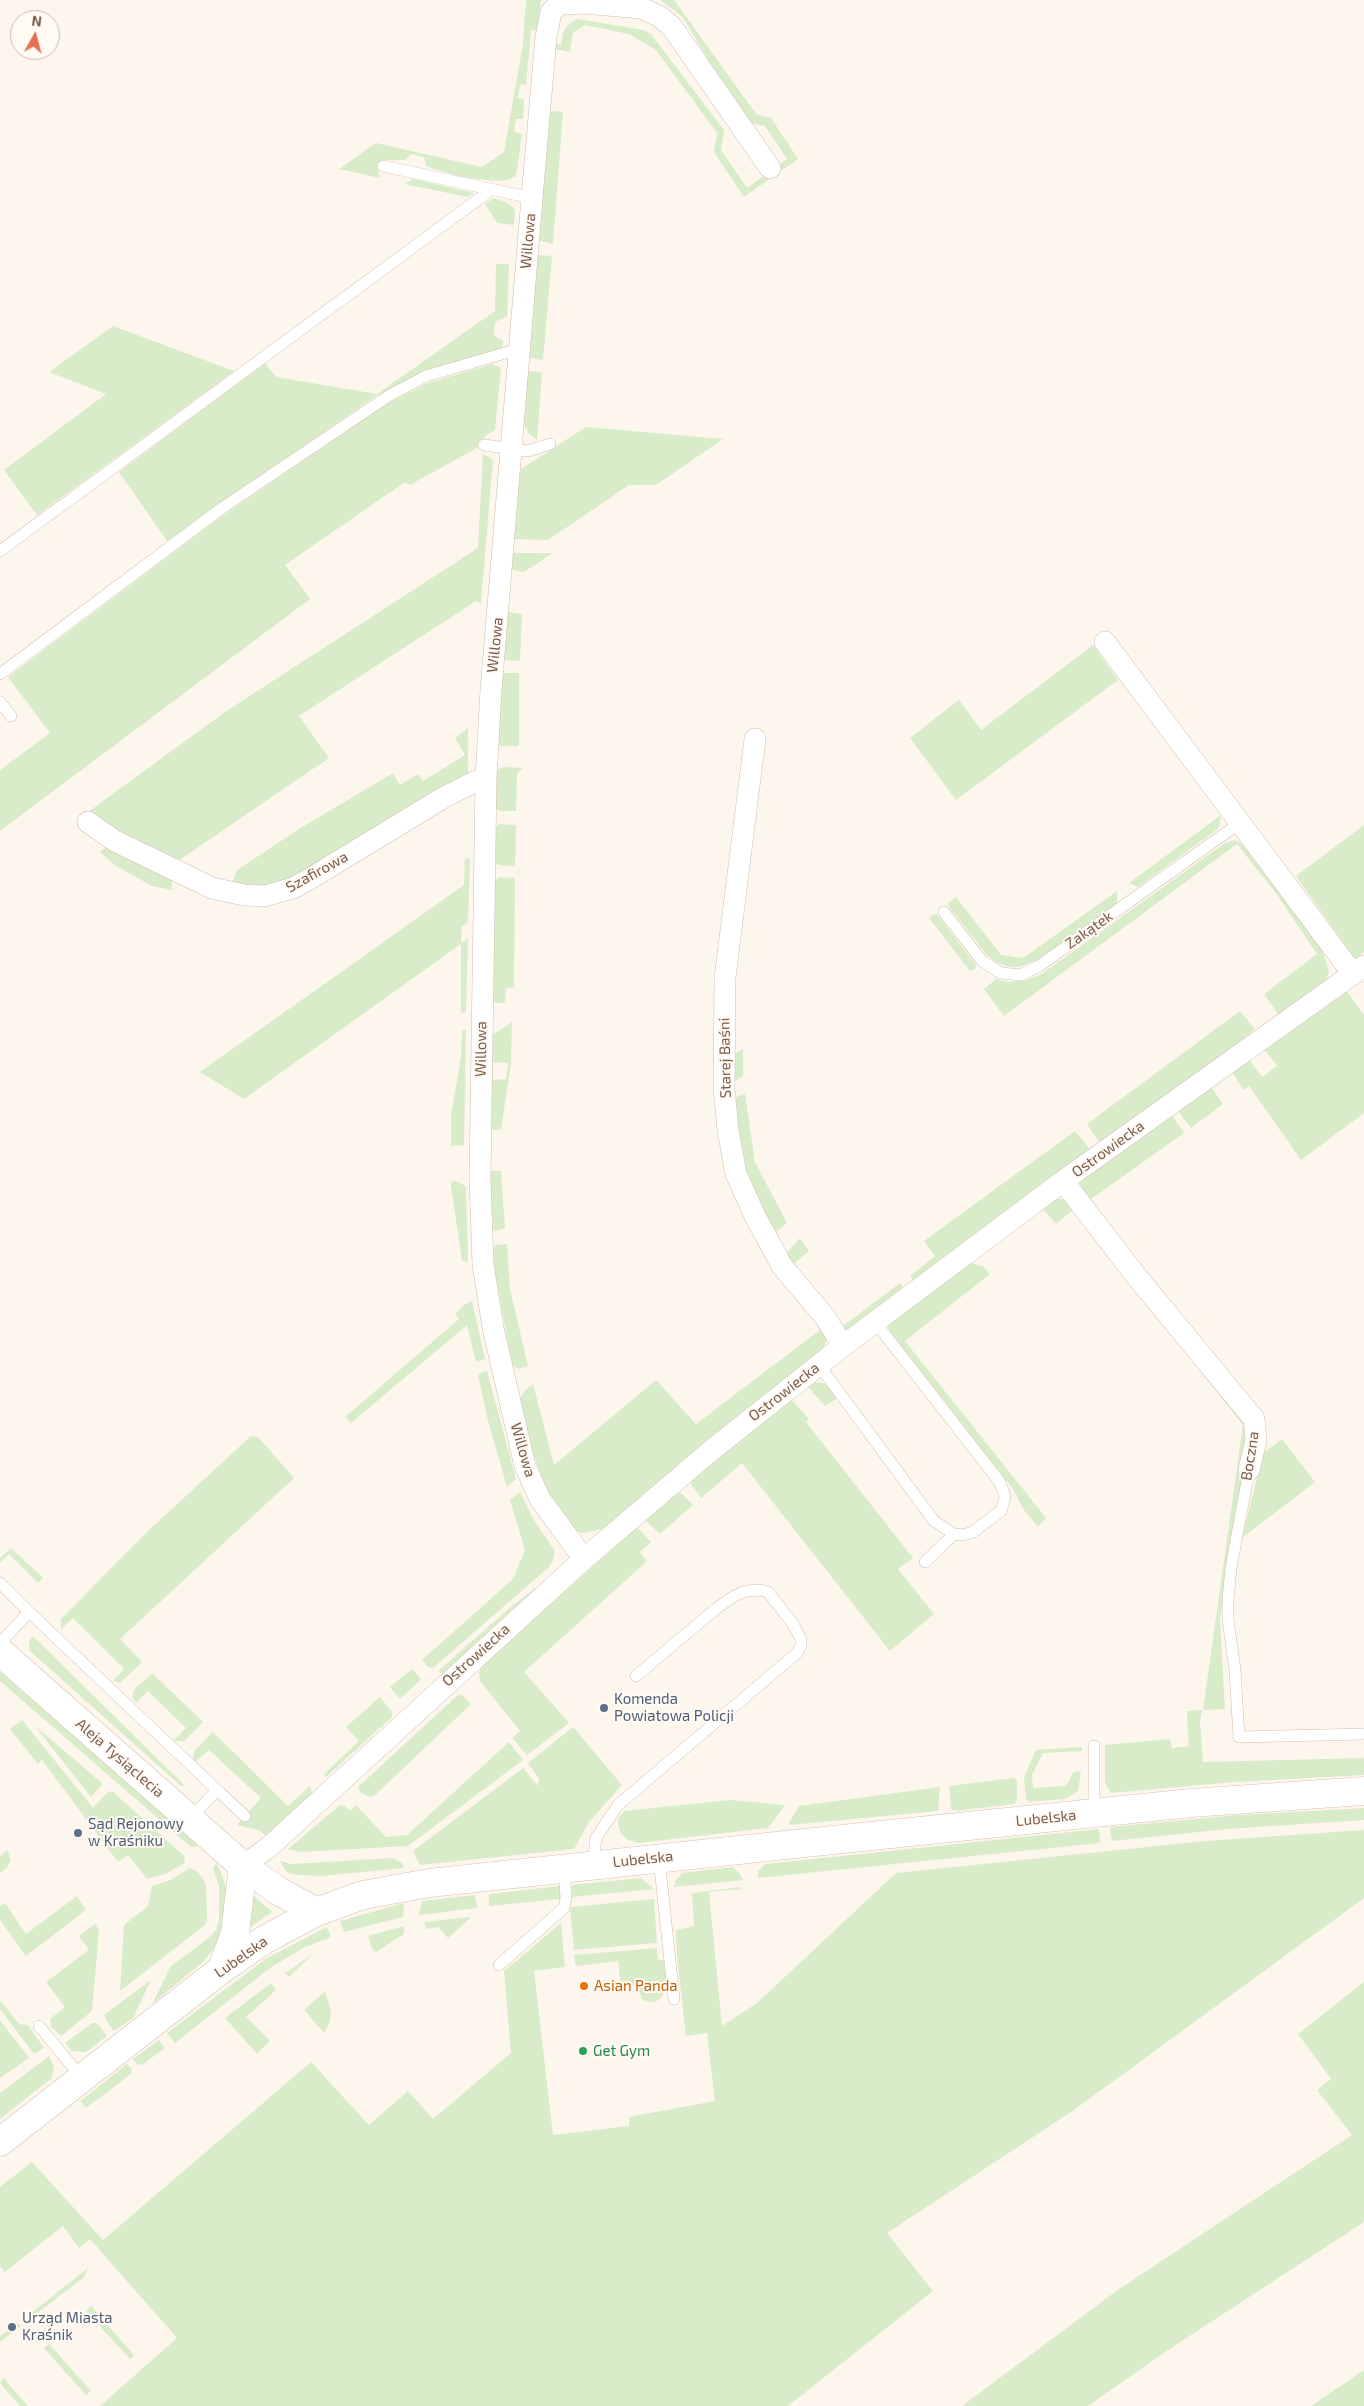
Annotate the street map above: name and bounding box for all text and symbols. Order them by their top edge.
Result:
north arrow [10,10,60,60]
text: N [31,12,43,30]
street label: Willowa [517,212,539,270]
street label: Willowa [483,616,507,674]
street label: Szafirowa [283,848,351,896]
street label: Zakątek [1062,907,1116,953]
street label: Starej Baśni [715,1017,735,1099]
street label: Willowa [472,1021,490,1077]
street label: Ostrowiecka [1068,1117,1148,1181]
street label: Ostrowiecka [745,1359,823,1425]
street label: Willowa [507,1421,539,1479]
street label: Boczna [1237,1430,1263,1482]
street label: Ostrowiecka [438,1620,514,1690]
place label: Komenda Powiatowa Policji [614,1690,734,1725]
marker: Komenda Powiatowa Policji [598,1702,610,1714]
street label: Aleja Tysiąclecia [72,1715,168,1801]
street label: Lubelska [1015,1806,1077,1830]
place label: Sąd Rejonowy w Kraśniku [88,1815,184,1850]
marker: Sąd Rejonowy w Kraśniku [72,1827,84,1839]
street label: Lubelska [612,1847,674,1871]
street label: Lubelska [211,1932,271,1982]
place label: Asian Panda [594,1977,678,1995]
marker: Asian Panda [578,1980,590,1992]
place label: Get Gym [593,2042,650,2060]
marker: Get Gym [577,2045,589,2057]
place label: Urząd Miasta Kraśnik [22,2309,113,2344]
marker: Urząd Miasta Kraśnik [6,2321,18,2333]

